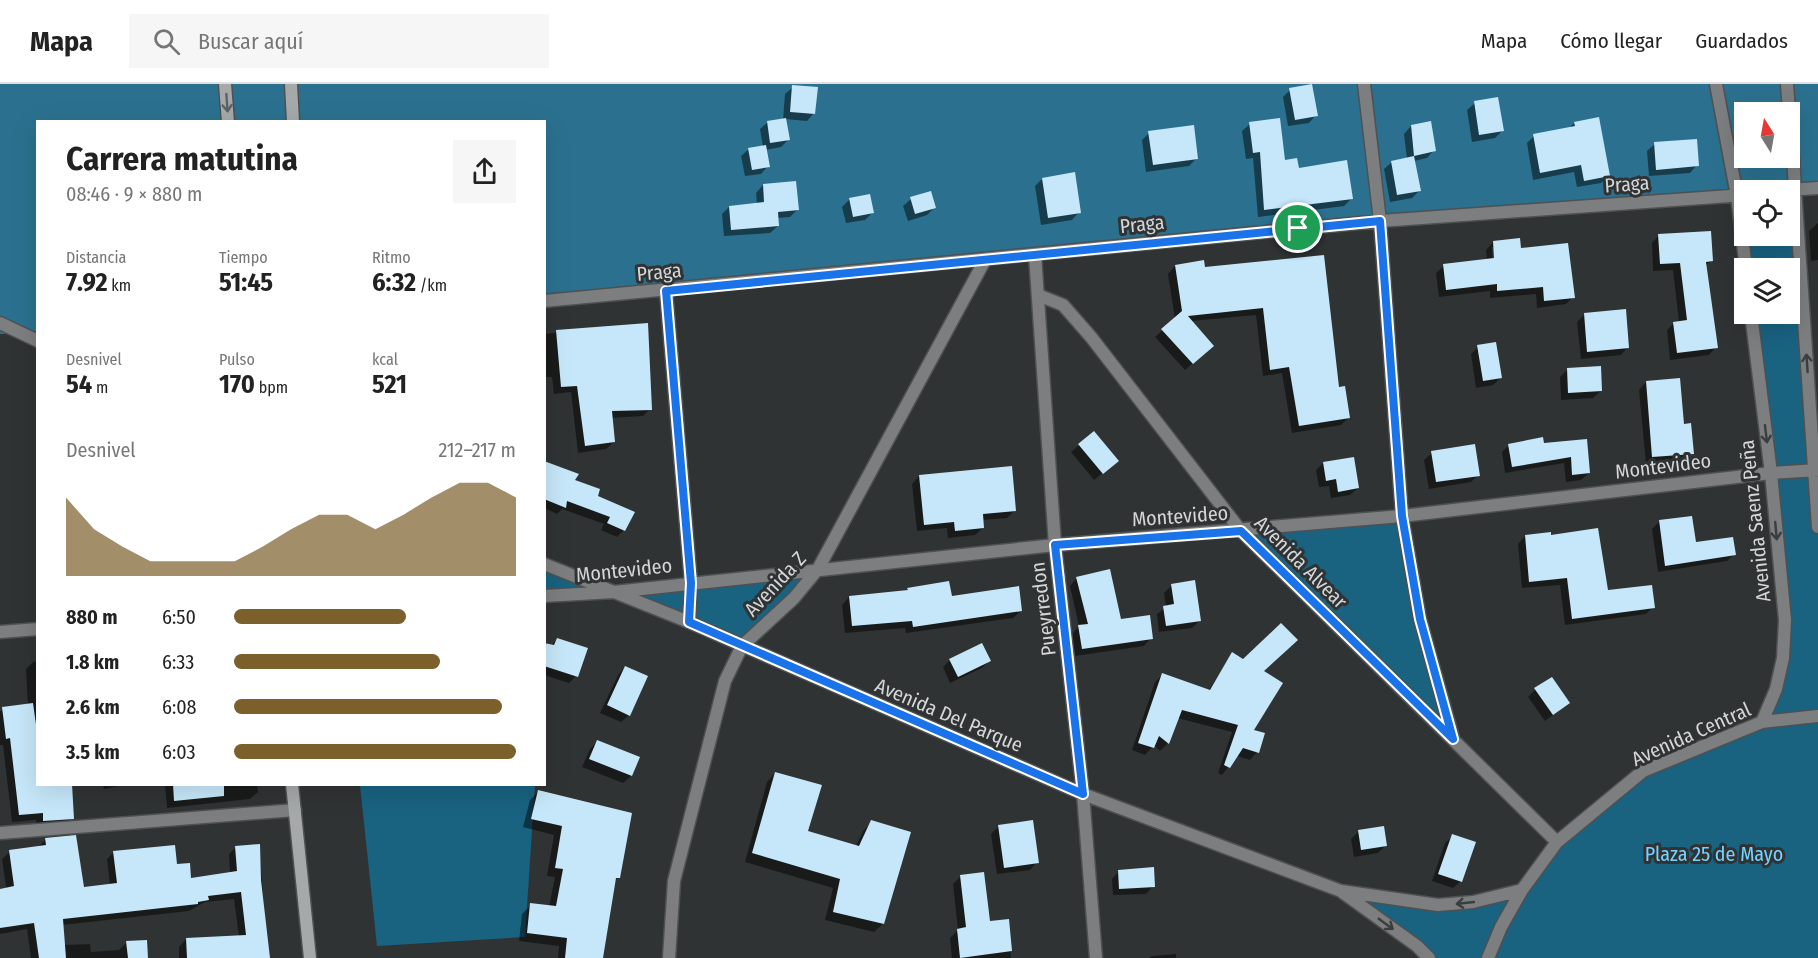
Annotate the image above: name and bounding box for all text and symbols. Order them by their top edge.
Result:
search box [129,14,549,68]
text: Mapa [30,25,93,58]
icon: search [150,25,183,58]
text: Buscar aquí [198,28,303,55]
text: Mapa [1481,28,1527,54]
text: Cómo llegar [1560,28,1662,54]
text: Guardados [1695,28,1788,54]
one-way arrow [221,92,232,112]
north arrow [1734,102,1800,168]
map controls [1734,102,1800,324]
text: Carrera matutina [66,139,298,179]
button: share [453,140,516,203]
street label: Praga [1604,170,1650,198]
button: locate [1734,180,1800,246]
text: 08:46 · 9 × 880 m [66,182,202,206]
pin [1272,202,1323,253]
street label: Praga [1118,210,1166,238]
icon: arrive [1281,211,1314,244]
text: Distancia [66,248,126,267]
text: Tiempo [219,248,268,267]
text: Ritmo [372,248,411,267]
street label: Praga [636,258,682,286]
button: layers [1734,258,1800,324]
text: 7.92 [66,267,108,298]
text: 51:45 [219,267,273,298]
text: 6:32 [372,267,416,298]
text: km [108,276,131,295]
text: /km [416,276,447,295]
text: Desnivel [66,350,122,369]
text: Pulso [219,350,255,369]
text: kcal [372,350,398,369]
one-way arrow [1801,354,1812,374]
text: 54 [66,369,92,400]
text: 170 [219,369,255,400]
text: 521 [372,369,407,400]
text: m [92,378,108,397]
text: bpm [255,378,288,397]
one-way arrow [1761,424,1772,443]
text: Desnivel [66,438,136,462]
text: 212–217 m [438,438,516,462]
street label: Avenida Saenz Peña [1735,439,1775,603]
street label: Montevideo [1614,448,1712,484]
street label: Montevideo [1131,501,1229,531]
street label: Avenida Alvear [1250,511,1352,613]
one-way arrow [1771,521,1782,540]
street label: Avenida Z [739,547,811,621]
street label: Montevideo [575,553,673,587]
street label: Pueyrredon [1025,561,1061,657]
text: 880 m [66,605,117,629]
text: 6:50 [162,605,196,629]
text: 1.8 km [66,650,119,674]
text: 6:33 [162,650,194,674]
street label: Avenida Del Parque [871,673,1027,757]
text: 2.6 km [66,695,120,719]
text: 6:08 [162,695,197,719]
street label: Avenida Central [1628,697,1754,771]
text: 3.5 km [66,740,120,764]
text: 6:03 [162,740,195,764]
park label: Plaza 25 de Mayo [1645,842,1783,866]
one-way arrow [1456,898,1475,909]
one-way arrow [1377,918,1393,930]

